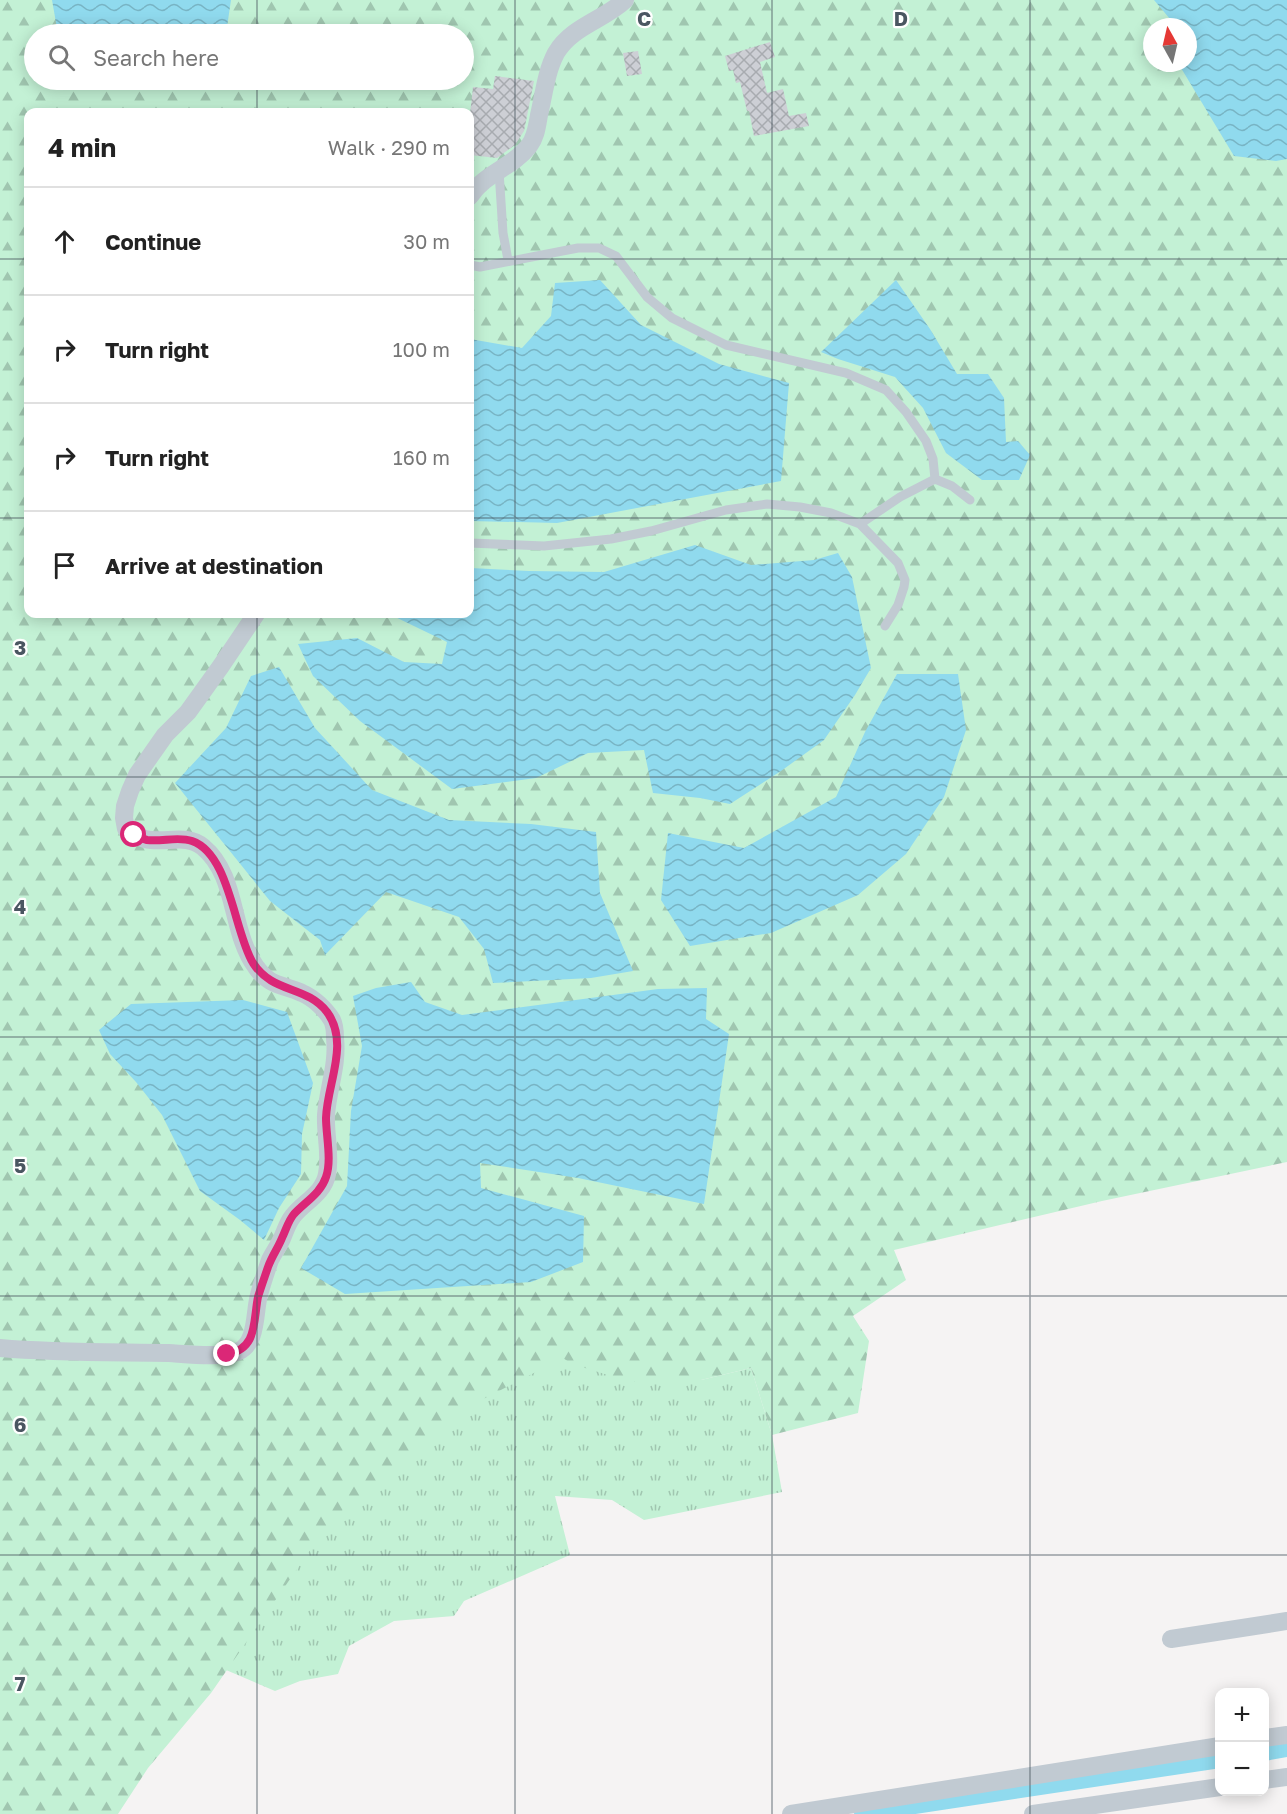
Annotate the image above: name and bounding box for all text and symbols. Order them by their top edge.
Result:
text: C [637,6,651,30]
text: D [894,6,908,30]
north arrow [1143,18,1197,72]
search box [24,24,474,90]
icon: search [45,41,78,74]
text: Search here [93,44,219,71]
text: 4 min [48,132,116,163]
text: Walk · 290 m [328,135,450,159]
icon: ahead [48,225,81,258]
text: Continue [105,228,201,255]
text: 30 m [403,229,450,253]
icon: right [48,333,81,366]
text: Turn right [105,336,209,363]
text: 100 m [393,337,450,361]
icon: right [48,441,81,474]
text: Turn right [105,444,209,471]
text: 160 m [393,445,450,469]
icon: arrive [48,549,81,582]
text: Arrive at destination [105,552,323,579]
text: 3 [14,635,26,659]
route start [120,821,146,847]
text: 4 [14,894,26,918]
text: 5 [14,1153,26,1177]
route end [213,1340,239,1366]
text: 6 [14,1412,26,1436]
text: 7 [15,1671,26,1695]
map controls [1215,1688,1269,1796]
button: + [1215,1688,1269,1742]
button: − [1215,1742,1269,1796]

